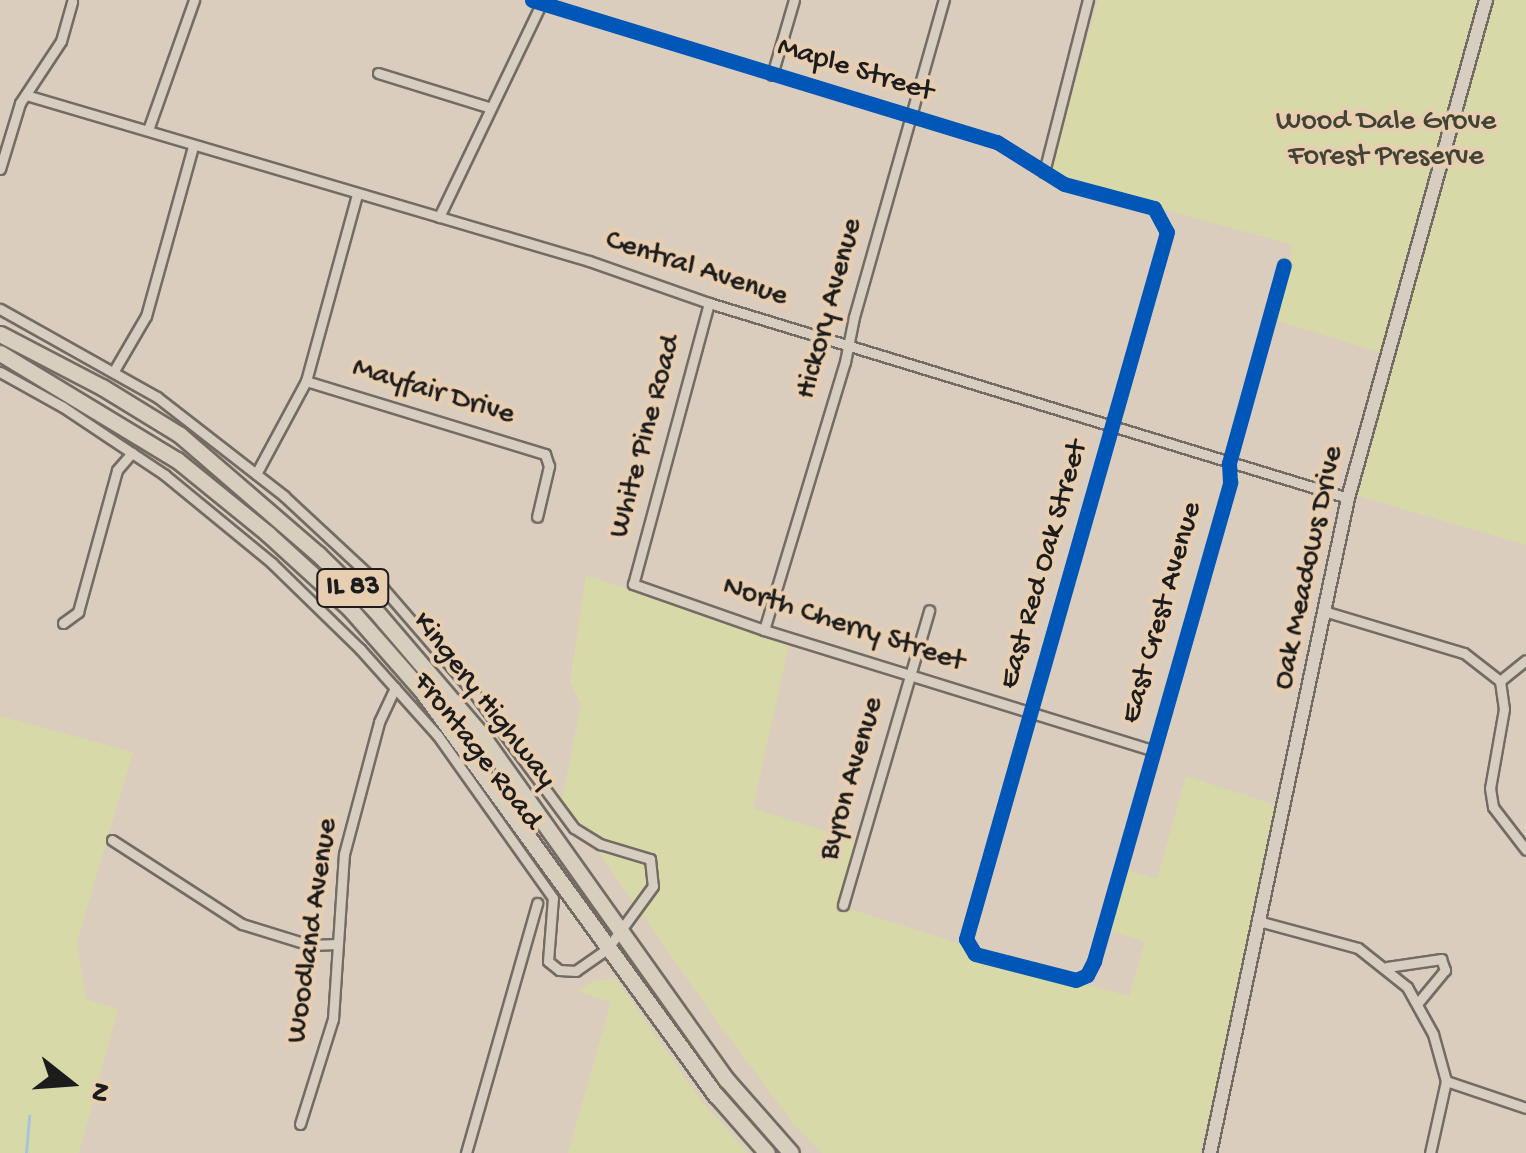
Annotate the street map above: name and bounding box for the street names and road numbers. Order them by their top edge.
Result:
street label: Maple Street [773,30,937,112]
street label: Hickory Avenue [790,215,872,403]
street label: Central Avenue [600,224,792,316]
street label: White Pine Road [603,332,691,542]
street label: Mayfair Drive [348,351,518,435]
street label: East Red Oak Street [992,437,1098,693]
street label: Oak Meadows Drive [1267,443,1353,693]
street label: East Crest Avenue [1114,498,1212,728]
road number: IL 83 [316,565,390,611]
street label: North Cherry Street [718,570,968,682]
street label: Kingery Highway [403,606,563,796]
street label: Frontage Road [403,666,549,838]
street label: Byron Avenue [813,693,893,865]
street label: Woodland Avenue [280,816,348,1046]

